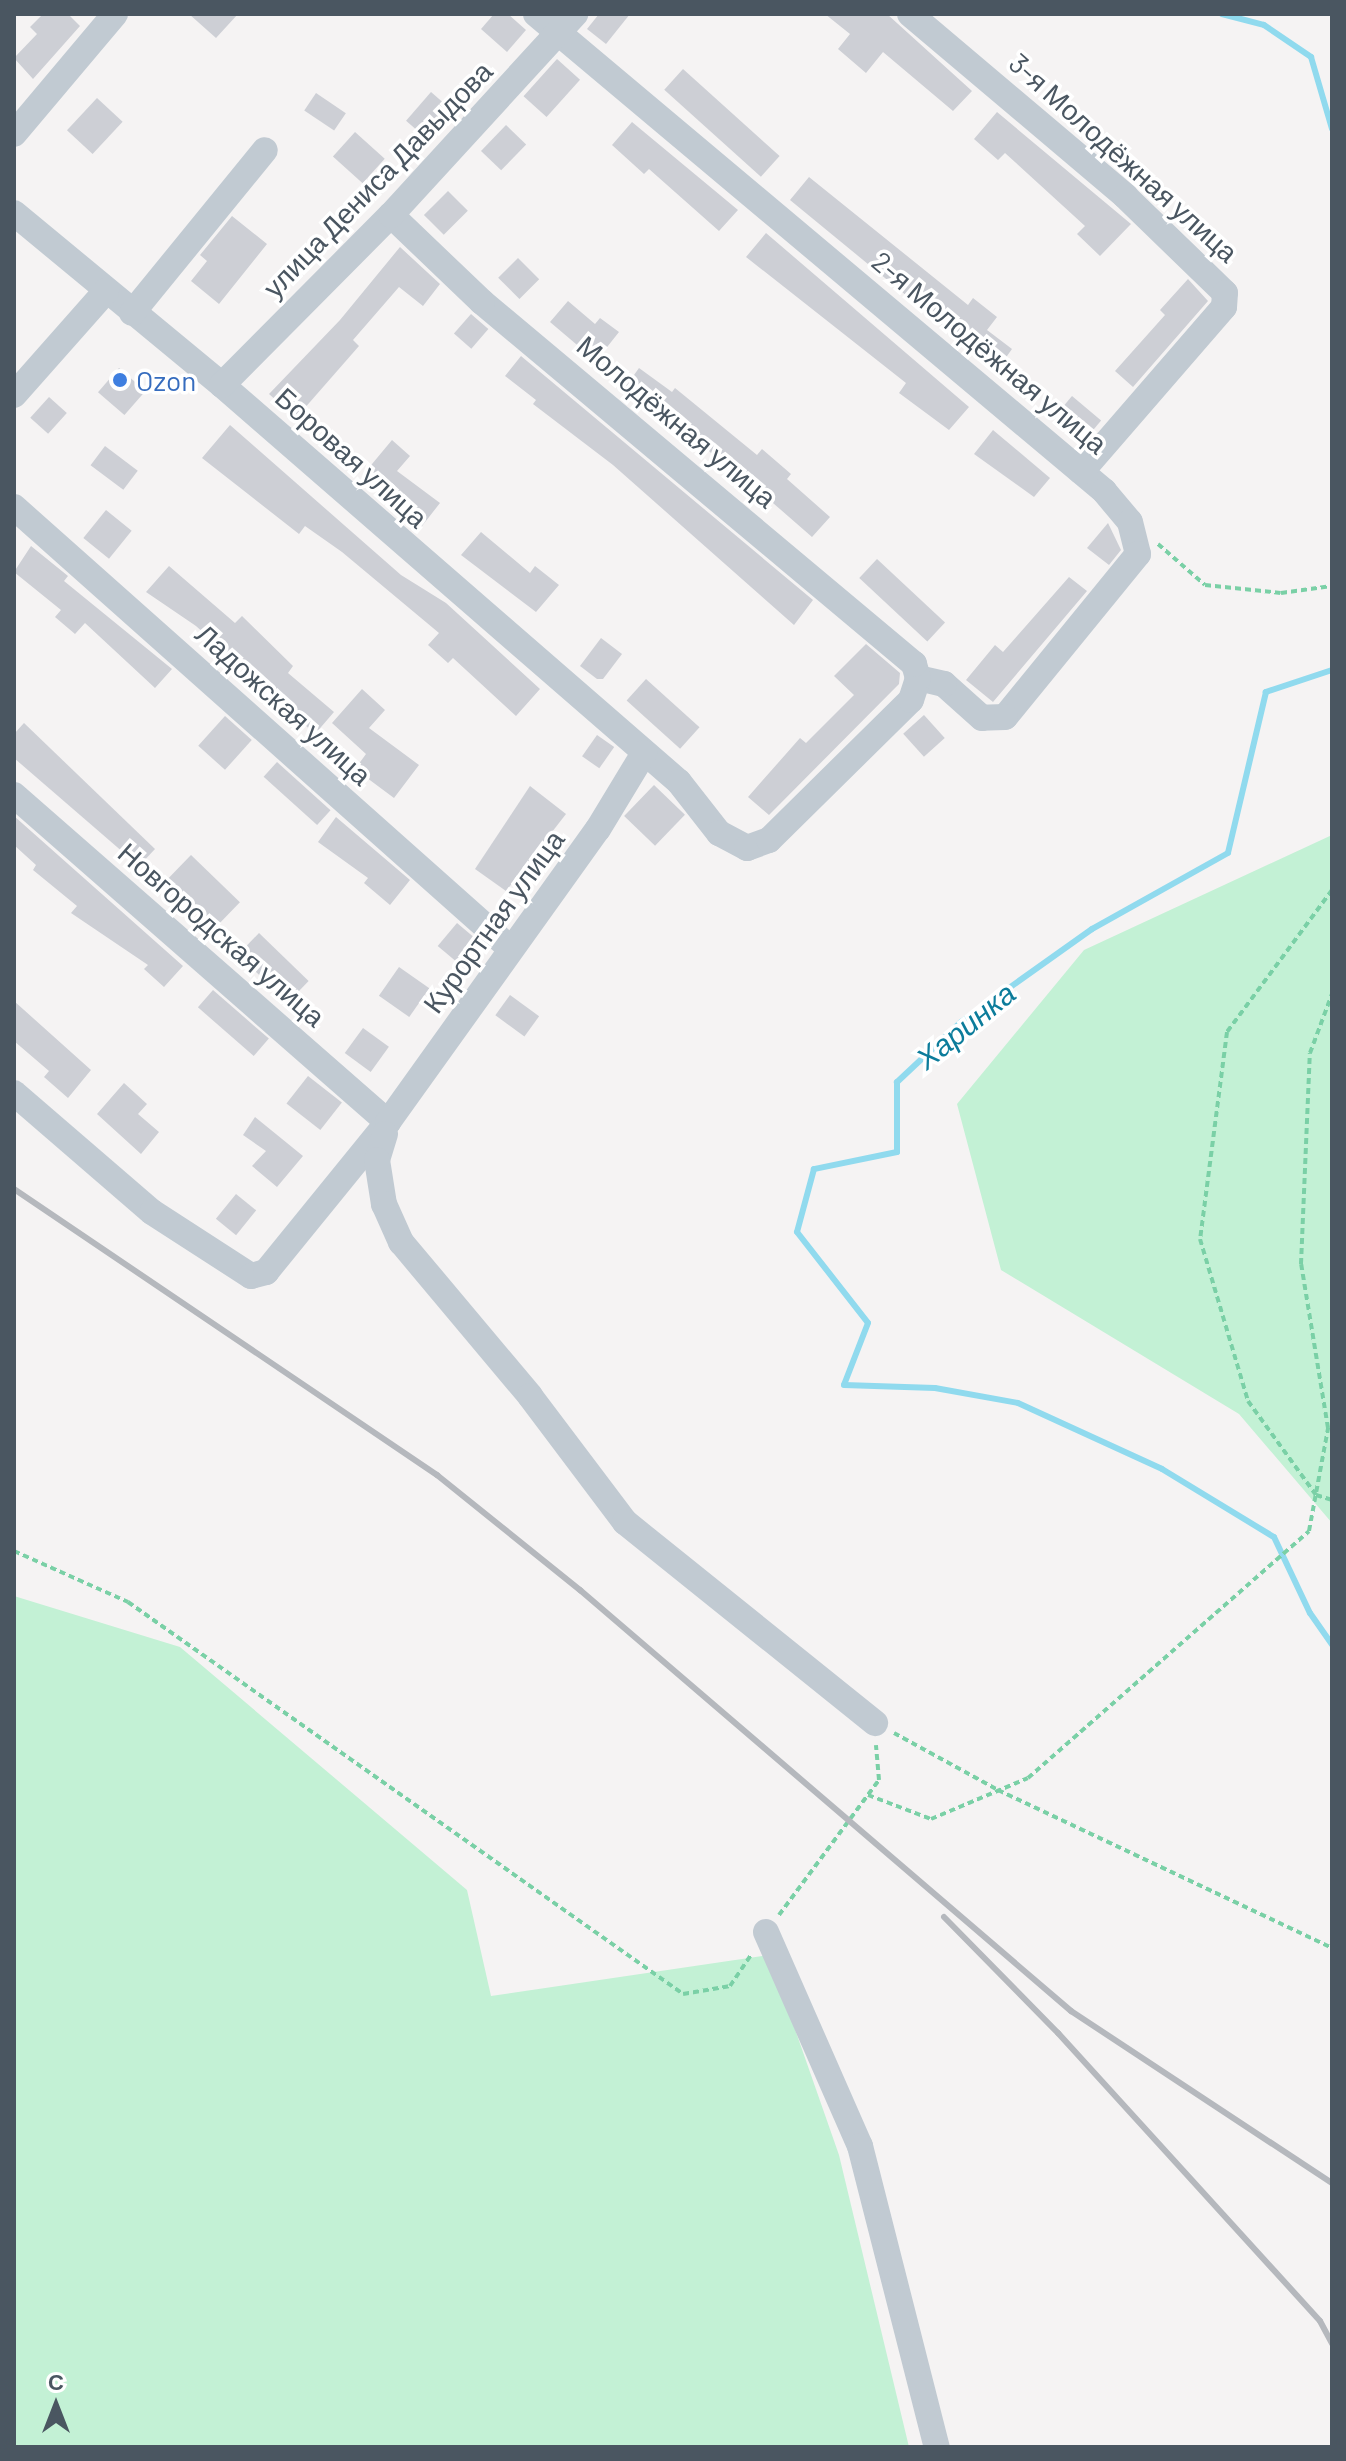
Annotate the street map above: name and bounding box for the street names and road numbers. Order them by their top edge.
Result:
street label: 3-я Молодёжная улица [1003,46,1245,268]
street label: улица Дениса Давыдова [256,54,498,304]
street label: 2-я Молодёжная улица [866,244,1114,460]
street label: Молодёжная улица [571,328,783,514]
street label: Боровая улица [269,380,435,534]
street label: Ладожская улица [189,616,379,792]
street label: Курортная улица [415,823,571,1019]
street label: Новгородская улица [112,835,332,1033]

